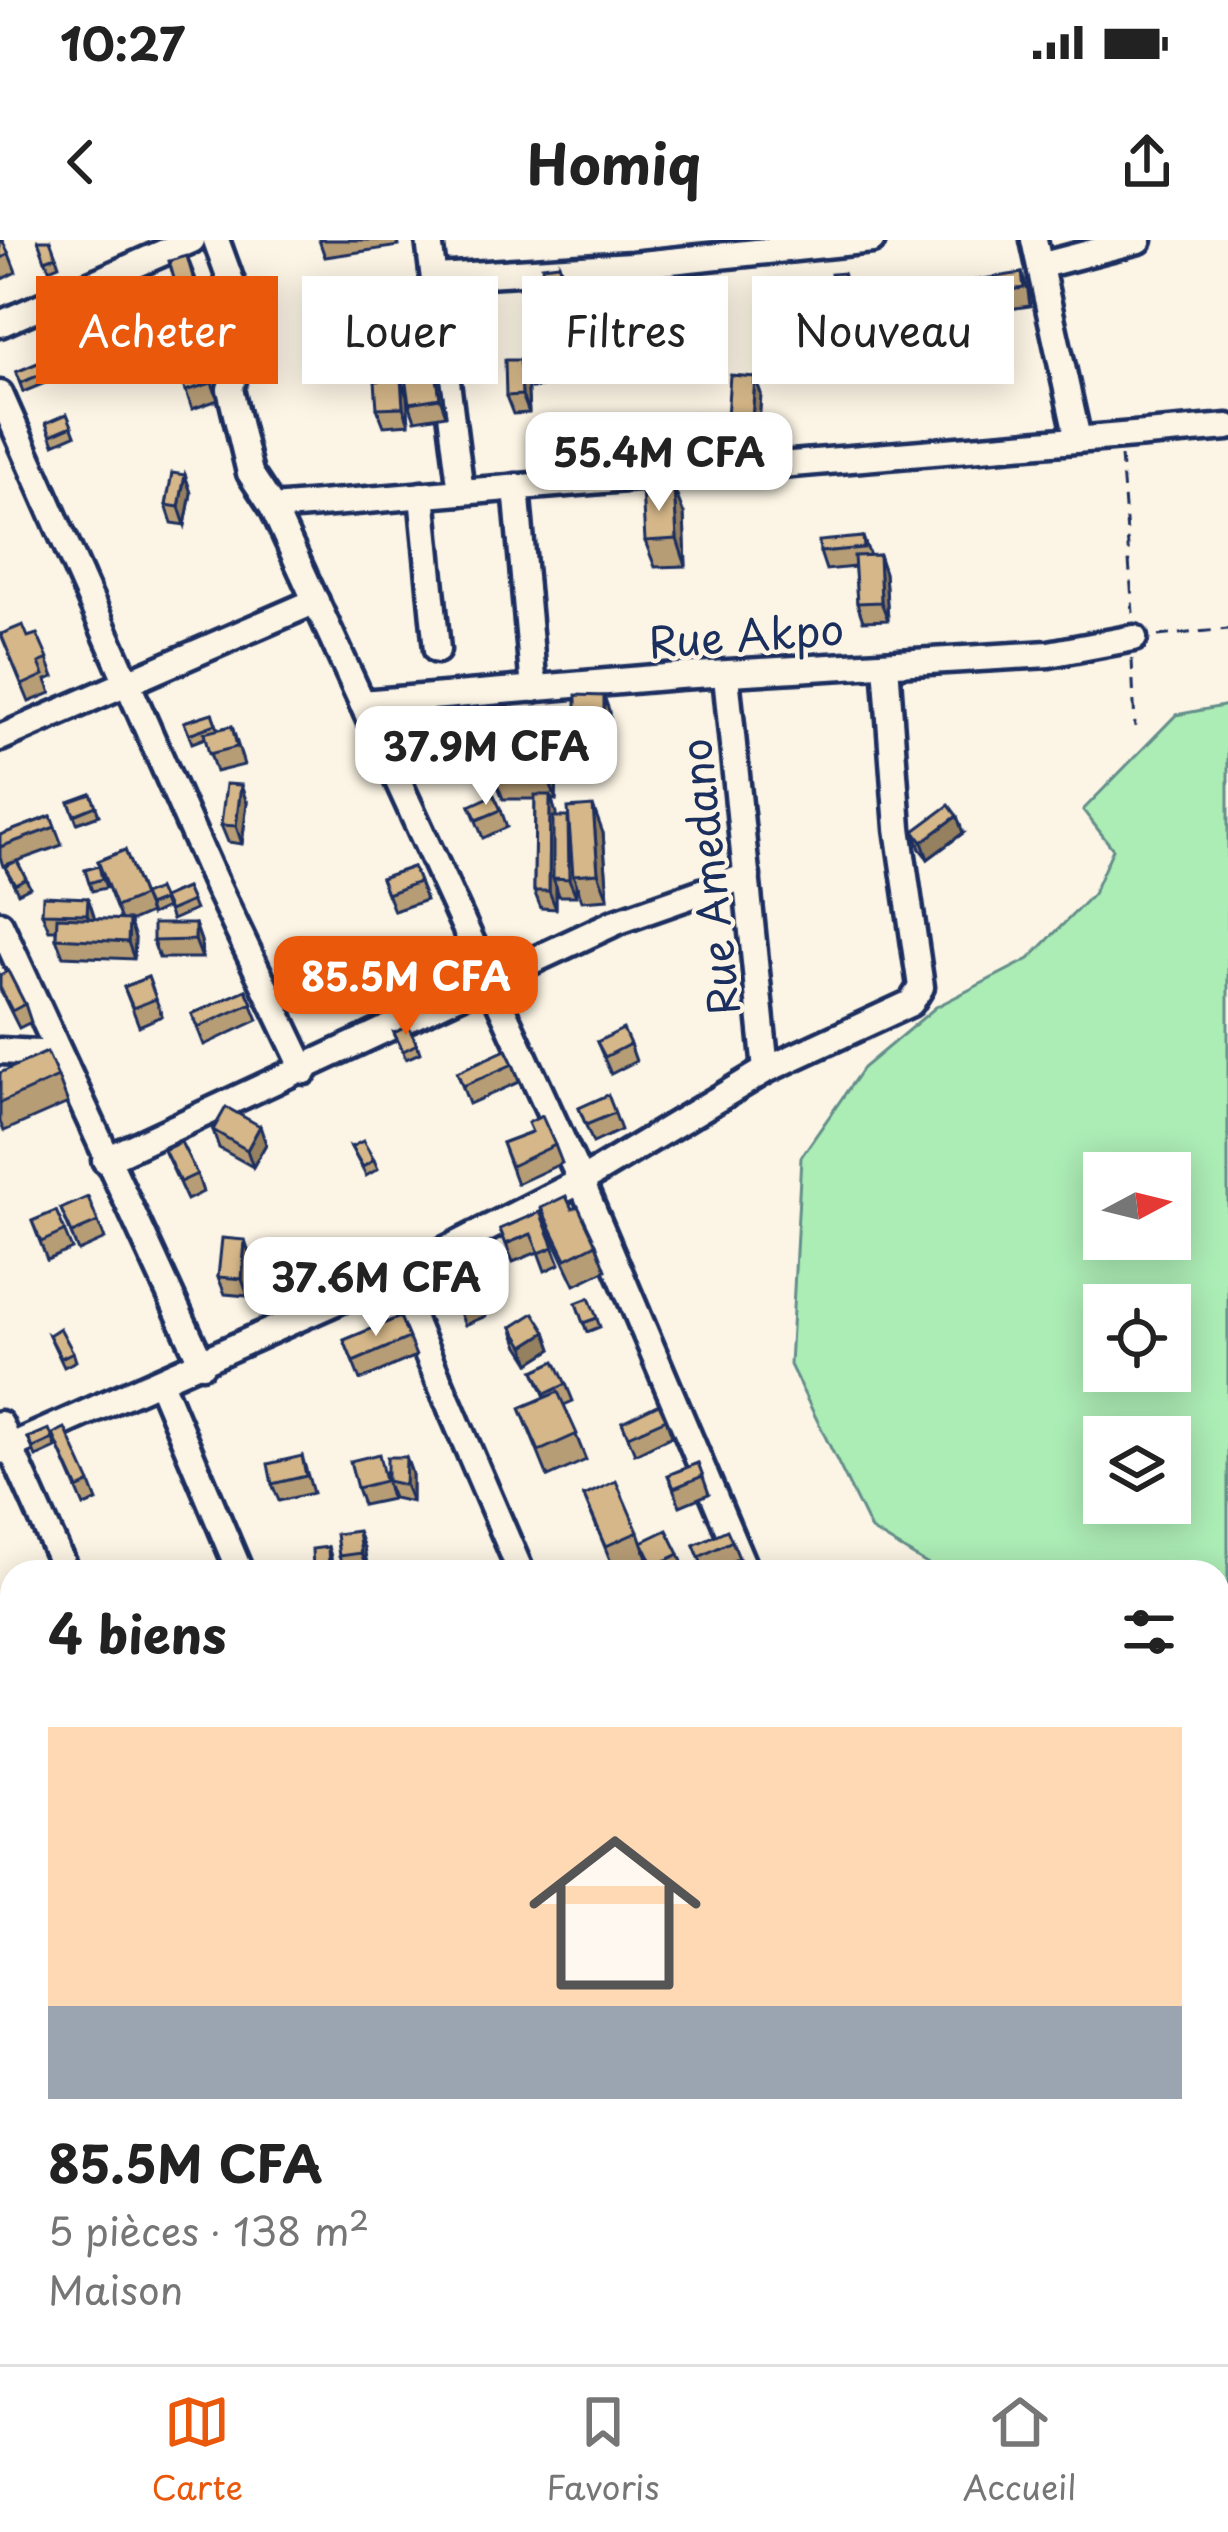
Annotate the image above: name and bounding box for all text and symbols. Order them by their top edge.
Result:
text: 10:27 [60,8,185,76]
text: Homiq [527,122,701,203]
icon: back [48,129,114,195]
icon: share [1114,129,1180,195]
chip: Acheter [36,276,278,384]
chip: Louer [302,276,498,384]
chip: Filtres [522,276,728,384]
chip: Nouveau [752,276,1014,384]
pin: 55.4M CFA [522,412,796,514]
text: 55.4M CFA [552,421,766,480]
street label: Rue Akpo [646,596,846,672]
pin: 37.9M CFA [349,706,623,808]
text: 37.9M CFA [382,715,590,774]
street label: Rue Amedano [662,736,754,1018]
pin: 85.5M CFA [269,936,543,1038]
text: 85.5M CFA [301,945,511,1004]
north arrow [1083,1152,1191,1260]
map controls [1083,1152,1191,1524]
pin: 37.6M CFA [239,1237,513,1339]
text: 37.6M CFA [271,1246,481,1305]
button: locate [1083,1284,1191,1392]
button: layers [1083,1416,1191,1524]
text: 4 biens [48,1594,227,1671]
icon: filters [1116,1599,1182,1665]
icon: home [507,1805,723,2021]
text: 85.5M CFA [48,2123,323,2200]
text: 5 pièces · 138 m² [48,2200,369,2259]
text: Maison [48,2259,183,2318]
tab: Carte [152,2389,243,2511]
tab: Favoris [546,2389,660,2511]
tab: Accueil [963,2389,1076,2511]

